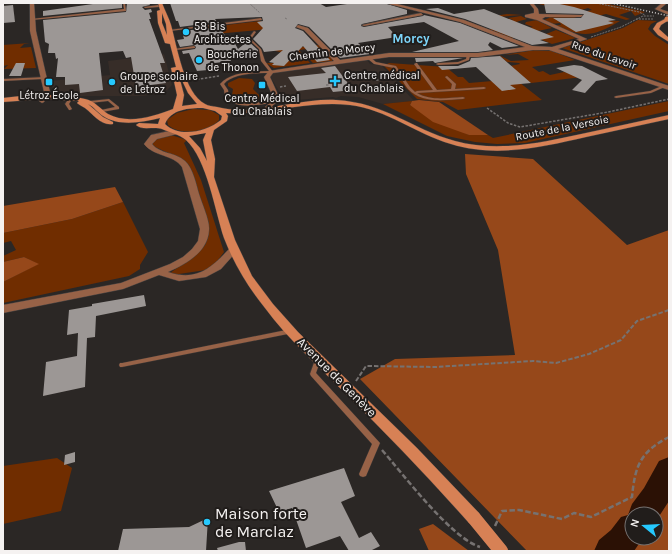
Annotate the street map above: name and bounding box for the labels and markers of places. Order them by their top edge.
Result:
place label: 58 Bis Architectes [194,20,251,46]
marker: 58 Bis Architectes [181,27,191,37]
place label: Boucherie de Thonon [207,48,259,74]
marker: Boucherie de Thonon [194,55,204,65]
place label: Centre médical du Chablais [344,69,420,95]
place label: Groupe scolaire de Letroz [120,70,198,96]
marker: Centre médical du Chablais [329,75,341,87]
marker: Létroz École [44,77,54,87]
marker: Groupe scolaire de Letroz [107,77,117,87]
marker: Centre Médical du Chablais [257,80,267,90]
place label: Létroz École [19,87,79,102]
place label: Centre Médical du Chablais [225,92,299,118]
place label: Maison forte de Marclaz [215,504,307,541]
marker: Maison forte de Marclaz [202,517,212,527]

